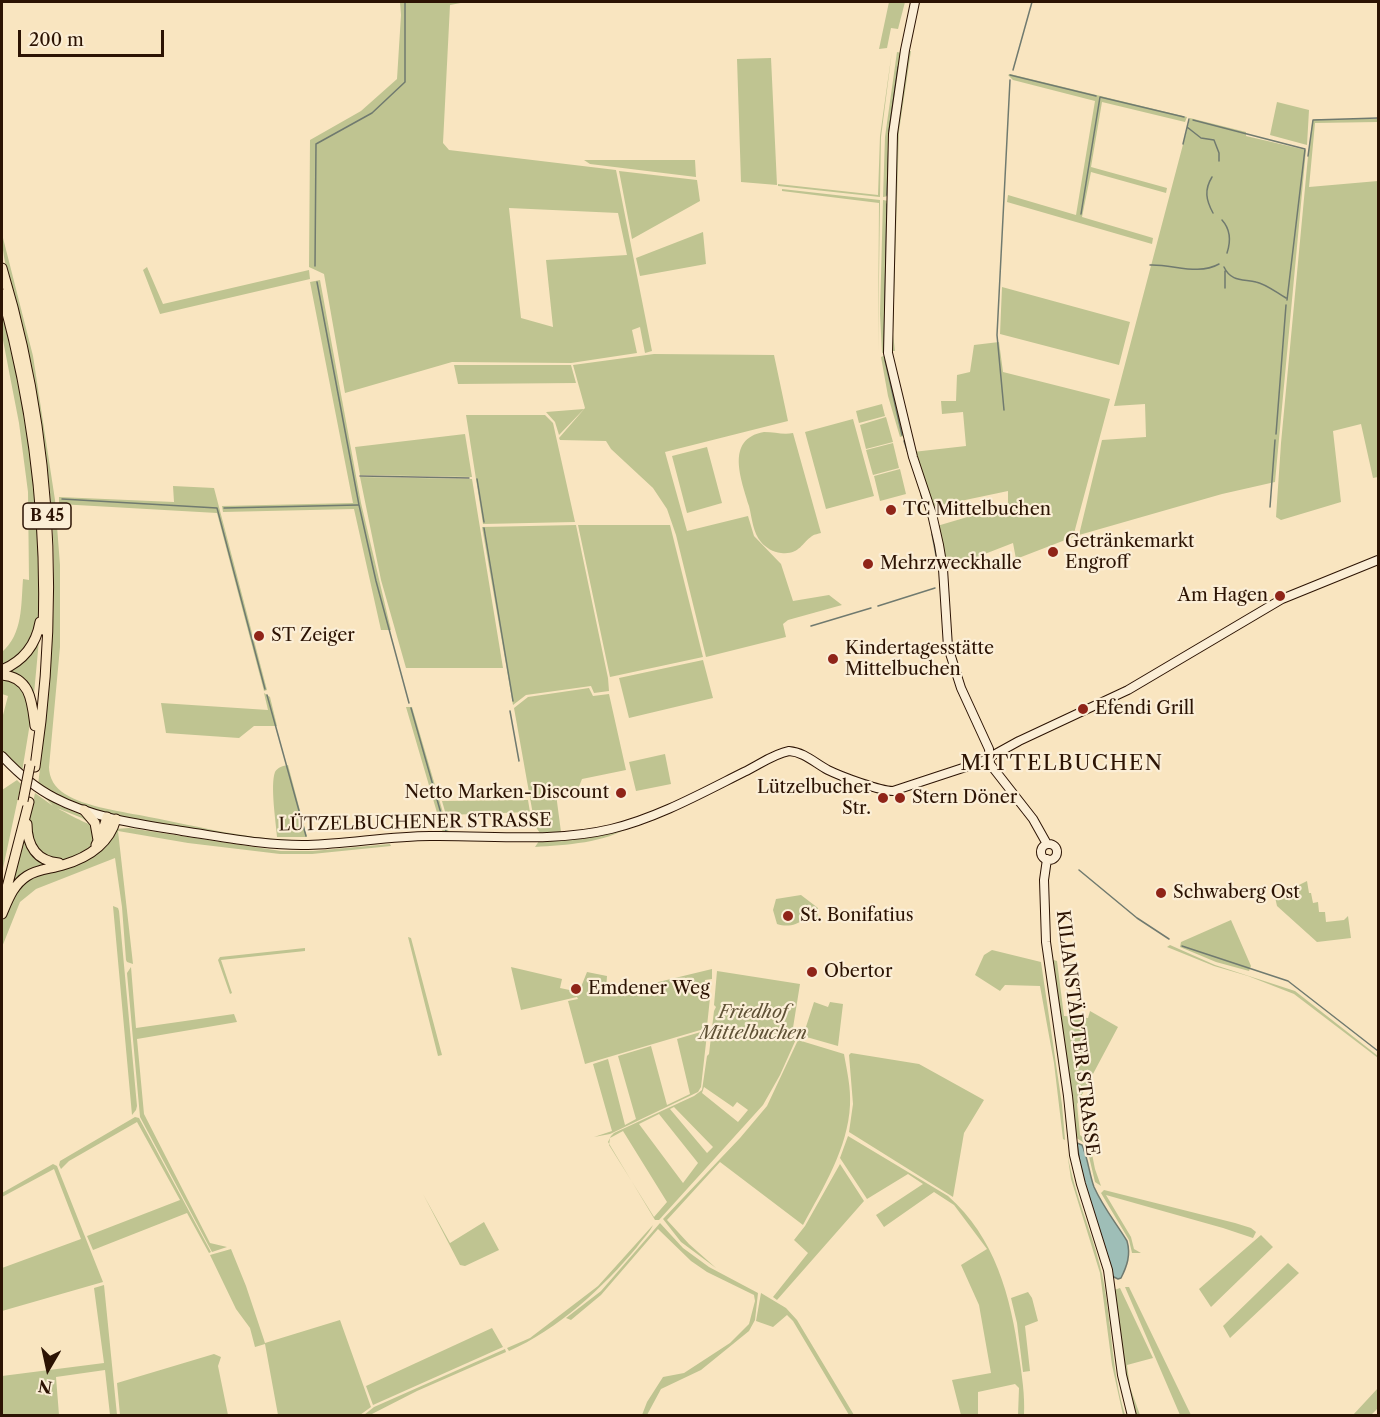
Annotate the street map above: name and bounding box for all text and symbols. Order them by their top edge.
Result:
scale bar [21,18,166,56]
text: 200 m [29,29,84,51]
place label: TC Mittelbuchen [903,499,1051,521]
road number: B 45 [23,503,71,529]
marker: TC Mittelbuchen [884,503,898,517]
place label: Getränkemarkt Engroff [1065,531,1194,574]
marker: Getränkemarkt Engroff [1046,545,1060,559]
place label: Mehrzweckhalle [880,553,1022,575]
marker: Mehrzweckhalle [861,557,875,571]
place label: Am Hagen [1178,585,1268,607]
marker: Am Hagen [1273,589,1287,603]
place label: ST Zeiger [271,625,355,647]
marker: ST Zeiger [252,629,266,643]
place label: Kindertagesstätte Mittelbuchen [845,638,994,680]
marker: Kindertagesstätte Mittelbuchen [826,652,840,666]
place label: Efendi Grill [1095,698,1194,720]
marker: Efendi Grill [1076,702,1090,716]
district label: MITTELBUCHEN [960,751,1164,777]
place label: Lützelbucher Str. [757,777,871,820]
place label: Netto Marken-Discount [405,782,609,804]
marker: Netto Marken-Discount [614,786,628,800]
place label: Stern Döner [912,787,1017,809]
marker: Lützelbucher Str. [876,791,890,805]
marker: Stern Döner [893,791,907,805]
street label: LÜTZELBUCHENER STRASSE [278,810,552,836]
place label: Schwaberg Ost [1173,882,1300,904]
marker: Schwaberg Ost [1154,886,1168,900]
place label: St. Bonifatius [800,905,914,927]
marker: St. Bonifatius [781,909,795,923]
street label: KILIANSTÄDTER STRASSE [1051,909,1103,1157]
place label: Obertor [824,961,892,983]
marker: Obertor [805,965,819,979]
place label: Emdener Weg [588,978,710,1000]
marker: Emdener Weg [569,982,583,996]
park label: Friedhof Mittelbuchen [699,1002,807,1044]
north arrow [18,1339,78,1399]
text: N [37,1376,54,1398]

